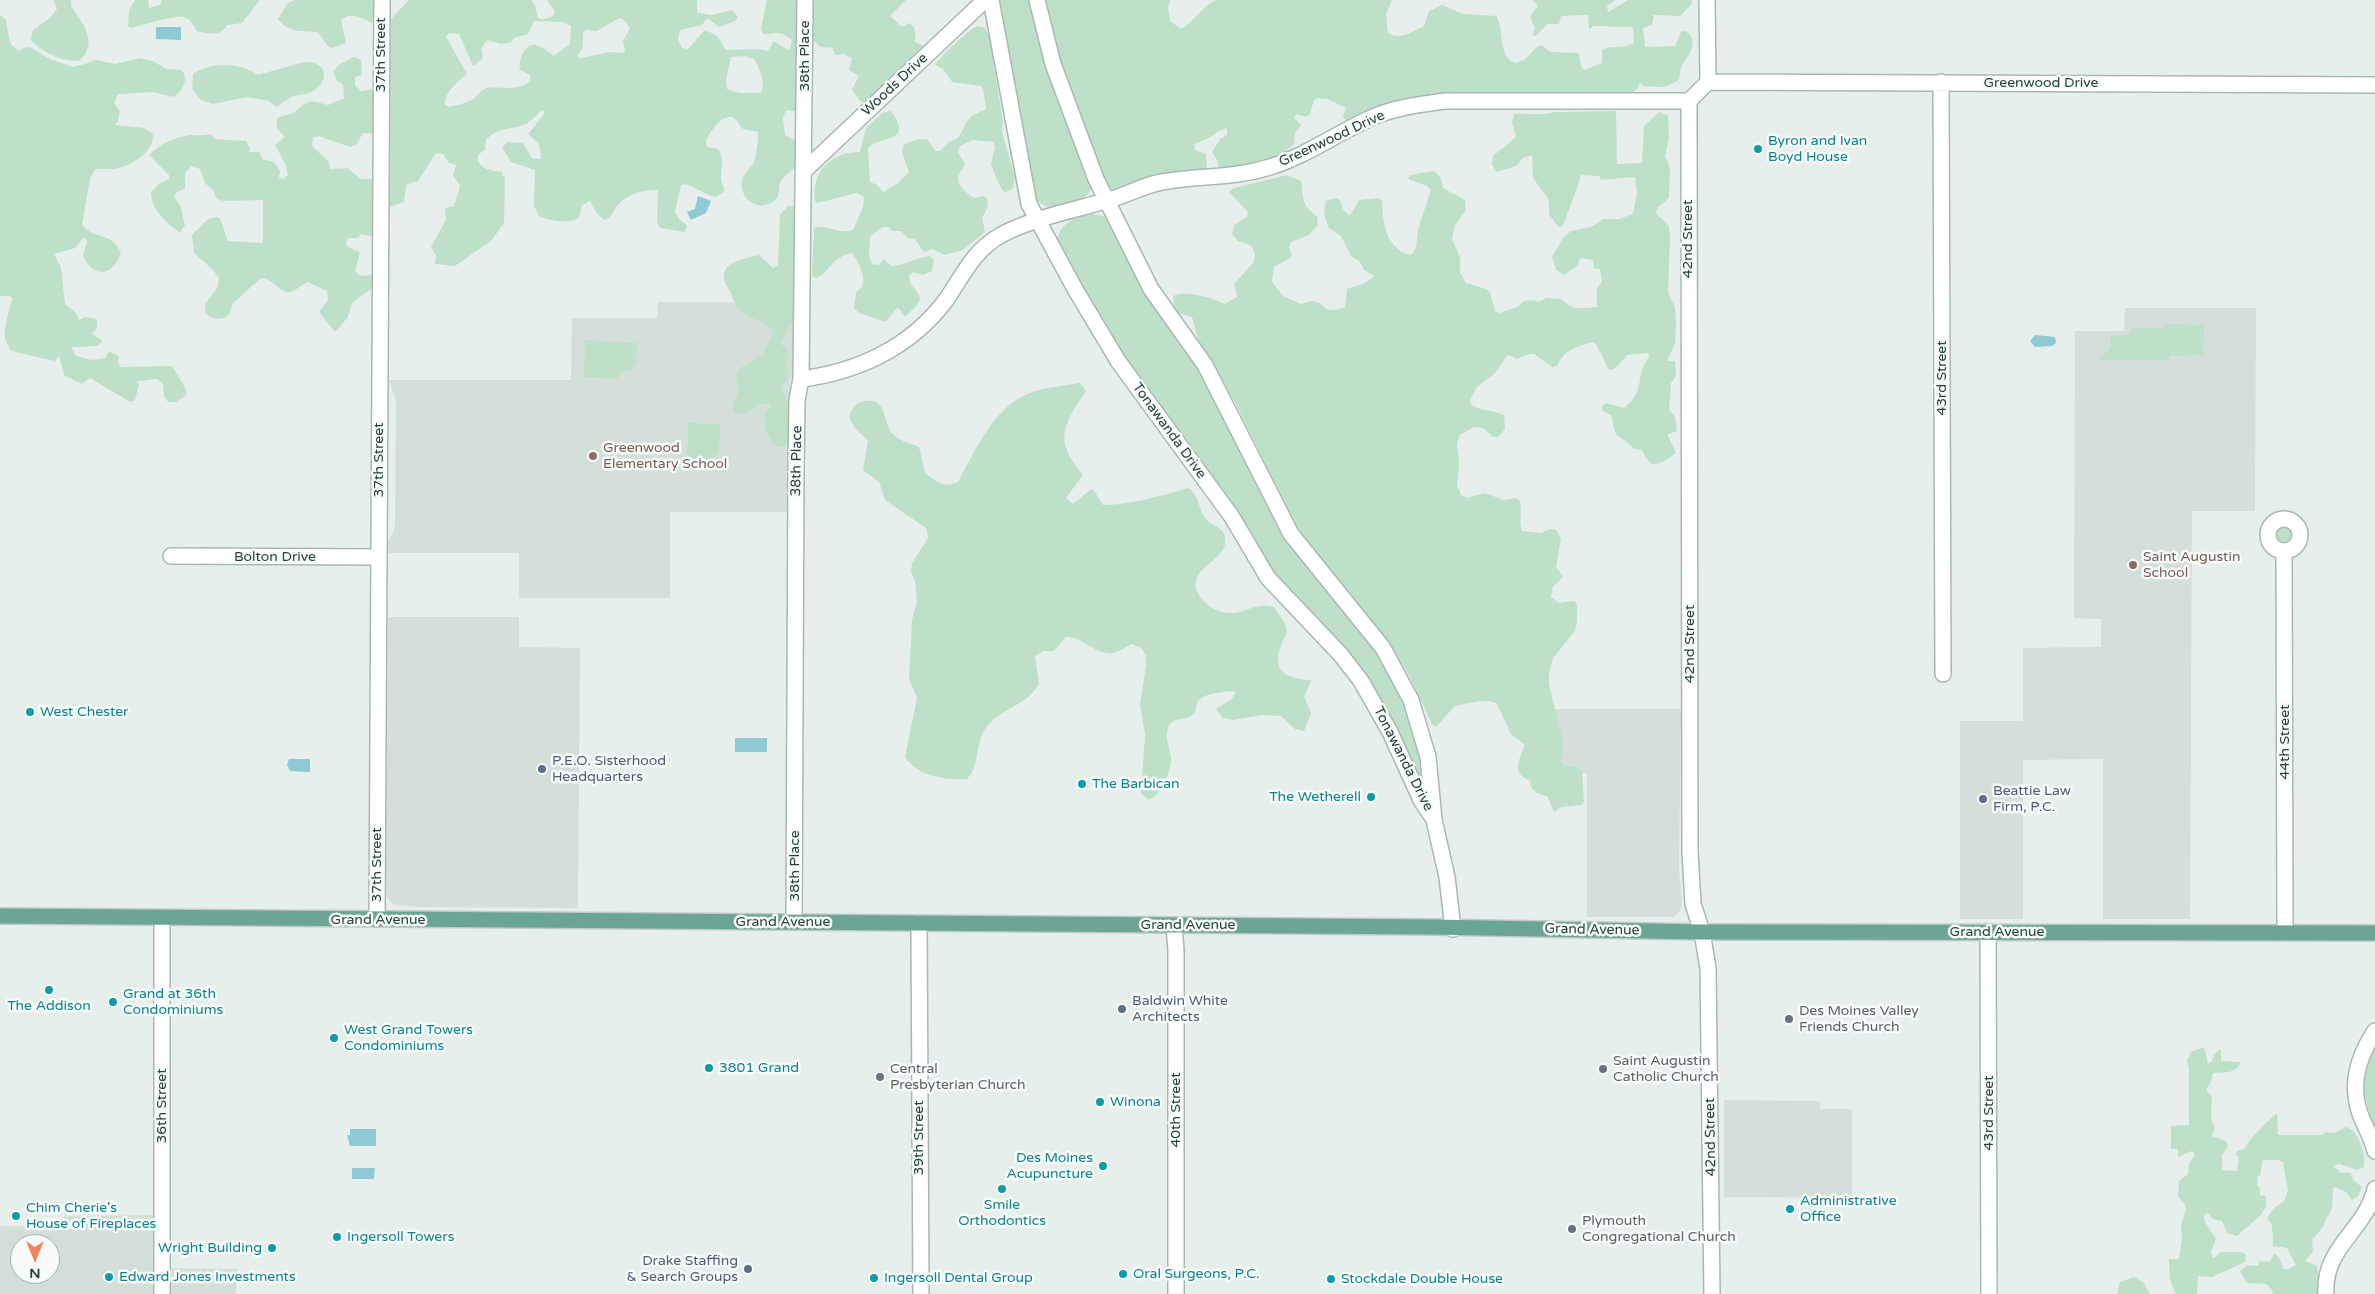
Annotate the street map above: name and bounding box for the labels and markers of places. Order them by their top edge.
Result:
place label: Byron and Ivan Boyd House [1768,133,1867,166]
marker: Byron and Ivan Boyd House [1752,143,1764,155]
place label: Greenwood Elementary School [603,440,727,472]
marker: Greenwood Elementary School [587,450,599,462]
place label: Saint Augustin School [2143,549,2240,582]
marker: Saint Augustin School [2127,559,2139,571]
place label: West Chester [40,704,128,720]
marker: West Chester [24,706,36,718]
place label: P.E.O. Sisterhood Headquarters [552,753,666,786]
marker: P.E.O. Sisterhood Headquarters [536,763,548,775]
place label: The Barbican [1092,776,1180,792]
marker: The Barbican [1076,778,1088,790]
place label: Beattie Law Firm, P.C. [1993,783,2071,816]
place label: The Wetherell [1269,789,1361,805]
marker: The Wetherell [1365,791,1377,803]
marker: Beattie Law Firm, P.C. [1977,793,1989,805]
marker: The Addison [43,984,55,996]
place label: Grand at 36th Condominiums [123,986,223,1019]
place label: Baldwin White Architects [1132,993,1228,1026]
marker: Grand at 36th Condominiums [107,996,119,1008]
place label: The Addison [7,998,91,1014]
marker: Baldwin White Architects [1116,1003,1128,1015]
place label: Des Moines Valley Friends Church [1799,1003,1919,1036]
marker: Des Moines Valley Friends Church [1783,1013,1795,1025]
place label: West Grand Towers Condominiums [344,1022,473,1054]
marker: West Grand Towers Condominiums [328,1032,340,1044]
place label: Saint Augustin Catholic Church [1613,1053,1719,1086]
place label: 3801 Grand [719,1060,799,1076]
place label: Central Presbyterian Church [890,1061,1026,1094]
marker: 3801 Grand [703,1062,715,1074]
marker: Saint Augustin Catholic Church [1597,1063,1609,1075]
marker: Central Presbyterian Church [874,1071,886,1083]
place label: Winona [1110,1094,1161,1110]
marker: Winona [1094,1096,1106,1108]
place label: Des Moines Acupuncture [1006,1150,1093,1182]
marker: Des Moines Acupuncture [1097,1160,1109,1172]
marker: Smile Orthodontics [996,1183,1008,1195]
place label: Administrative Office [1800,1193,1897,1226]
place label: Smile Orthodontics [958,1197,1046,1230]
place label: Chim Cherie's House of Fireplaces [26,1200,156,1232]
marker: Administrative Office [1784,1203,1796,1215]
marker: Chim Cherie's House of Fireplaces [10,1210,22,1222]
place label: Plymouth Congregational Church [1582,1213,1736,1246]
marker: Plymouth Congregational Church [1566,1223,1578,1235]
place label: Ingersoll Towers [347,1229,454,1245]
marker: Ingersoll Towers [331,1231,343,1243]
place label: Wright Building [158,1240,262,1256]
marker: Wright Building [266,1242,278,1254]
place label: Drake Staffing & Search Groups [627,1253,738,1285]
marker: Drake Staffing & Search Groups [742,1263,754,1275]
place label: Oral Surgeons, P.C. [1133,1266,1260,1282]
marker: Oral Surgeons, P.C. [1117,1268,1129,1280]
place label: Edward Jones Investments [119,1269,296,1285]
place label: Ingersoll Dental Group [884,1270,1033,1286]
marker: Edward Jones Investments [103,1271,115,1283]
place label: Stockdale Double House [1341,1271,1503,1287]
marker: Ingersoll Dental Group [868,1272,880,1284]
marker: Stockdale Double House [1325,1273,1337,1285]

